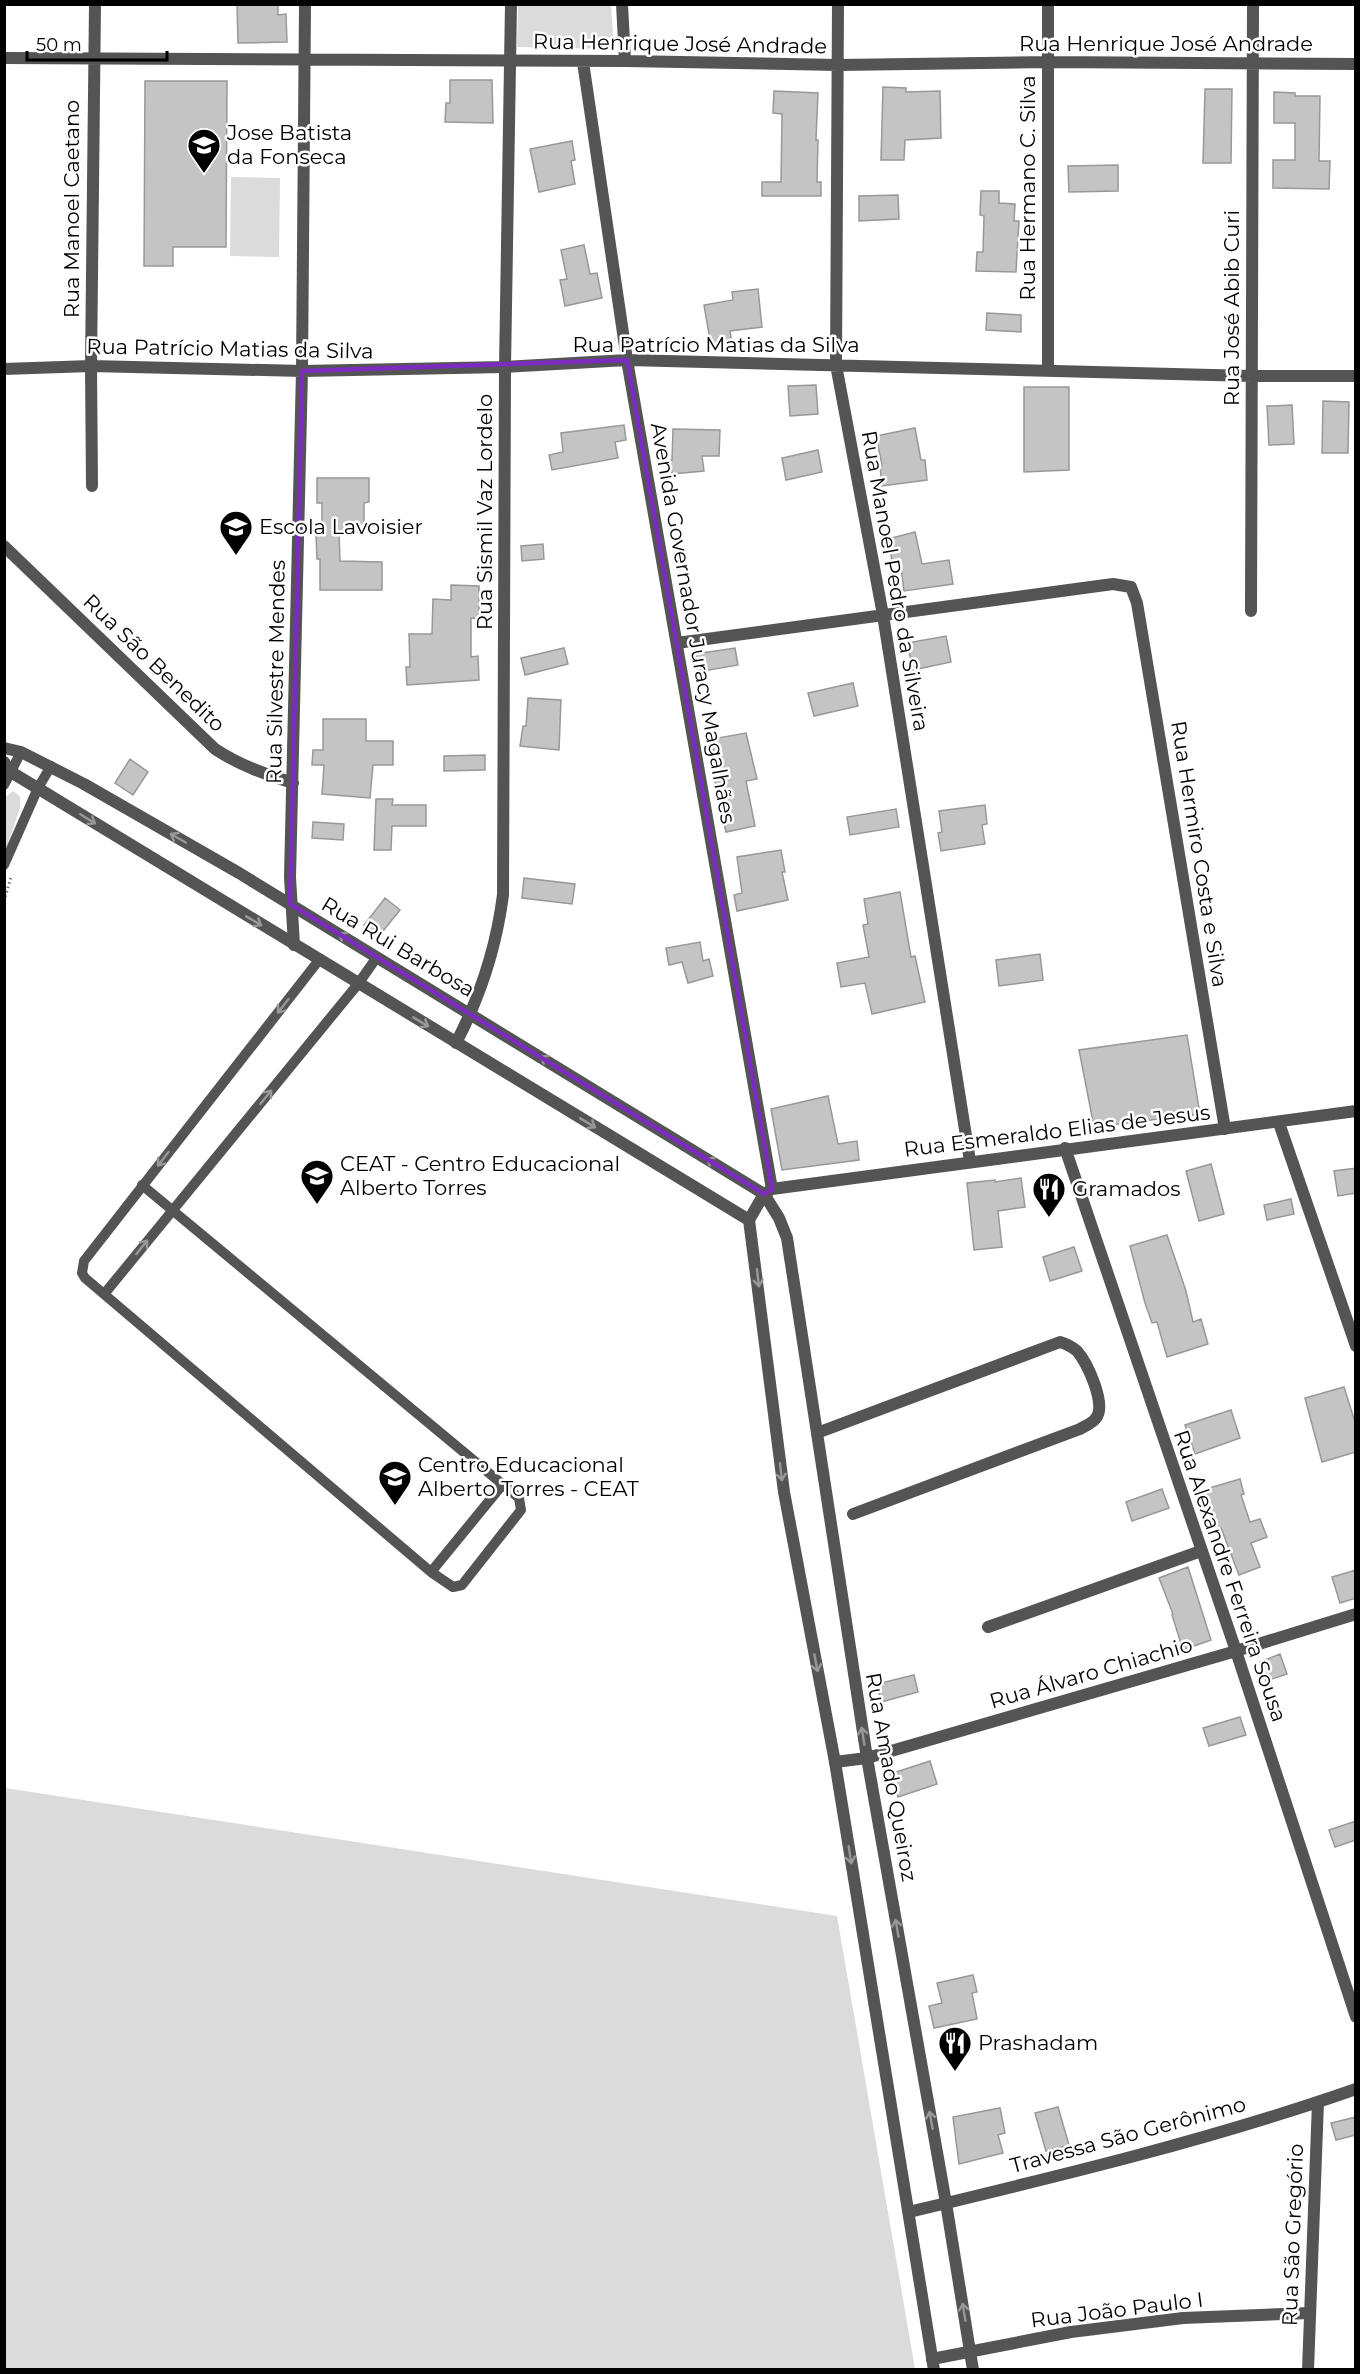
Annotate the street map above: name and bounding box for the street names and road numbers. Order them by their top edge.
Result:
street label: Rua Henrique José Andrade [533,28,827,59]
street label: Rua Henrique José Andrade [1019,31,1313,56]
street label: Rua Hermano C. Silva [1015,75,1040,301]
street label: Rua Manoel Caetano [59,100,84,318]
street label: Rua José Abib Curi [1219,210,1244,406]
street label: Rua Patrício Matias da Silva [572,332,860,357]
street label: Rua Patrício Matias da Silva [86,333,374,364]
street label: Rua Sismil Vaz Lordelo [472,394,497,630]
street label: Avenida Governador Juracy Magalhães [646,420,741,825]
street label: Rua Manoel Pedro da Silveira [857,429,934,733]
street label: Rua Silvestre Mendes [261,560,290,784]
street label: Rua São Benedito [78,589,230,737]
street label: Rua Hermiro Costa e Silva [1166,719,1233,989]
street label: Rua Rui Barbosa [317,891,479,1002]
street label: Rua Esmeraldo Elias de Jesus [902,1099,1212,1162]
street label: Rua Alexandre Ferreira Sousa [1169,1427,1292,1725]
street label: Rua Álvaro Chiachio [987,1632,1195,1713]
street label: Rua Amado Queiroz [861,1670,922,1883]
street label: Travessa São Gerônimo [1007,2091,1249,2178]
street label: Rua São Gregório [1277,2143,1308,2327]
street label: Rua João Paulo I [1029,2287,1205,2333]

